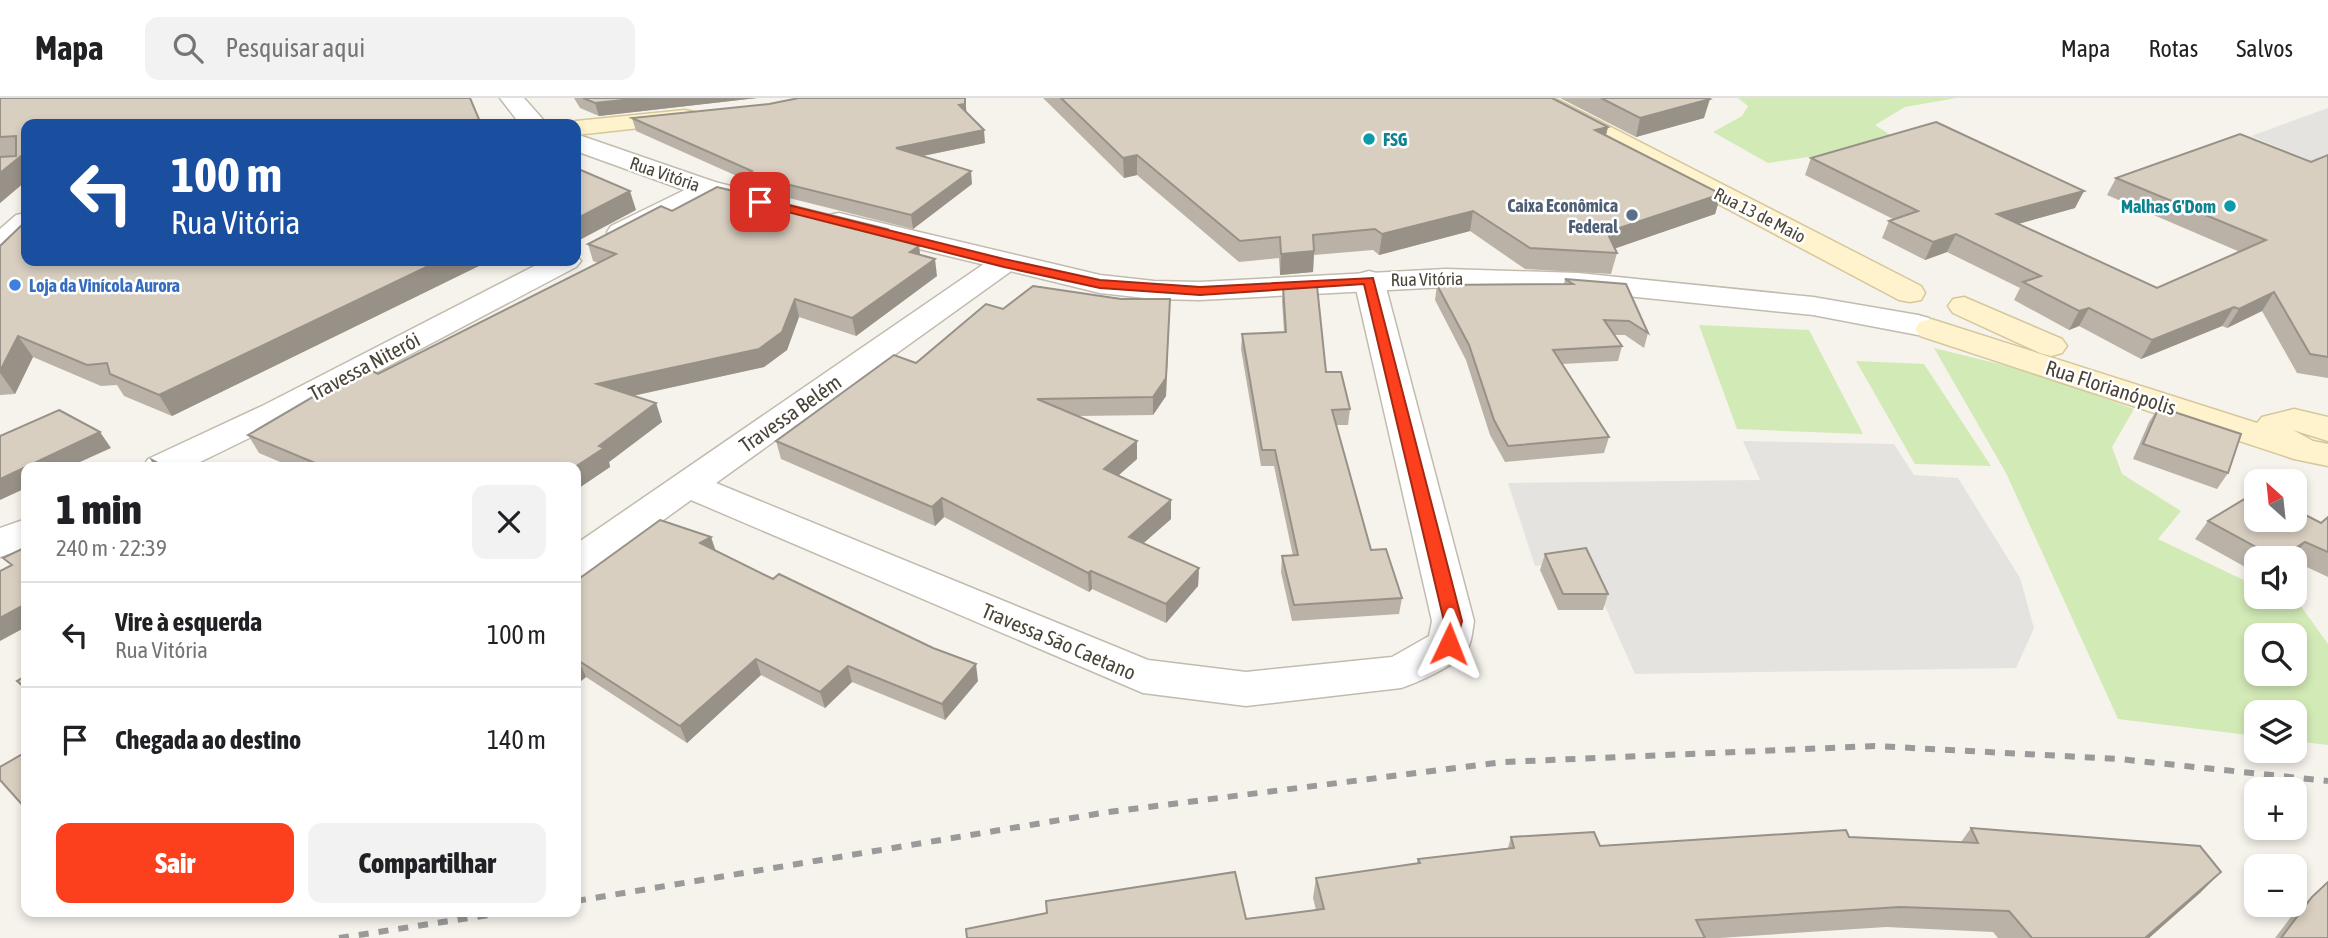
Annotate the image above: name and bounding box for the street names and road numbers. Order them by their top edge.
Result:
street label: Rua Vitória [627,152,703,196]
street label: Rua 13 de Maio [1711,183,1809,247]
street label: Rua Vitória [1390,268,1464,290]
street label: Travessa Niterói [304,327,424,405]
street label: Rua Florianópolis [2043,355,2179,419]
street label: Travessa Belém [735,369,845,457]
street label: Travessa São Caetano [978,598,1140,684]

